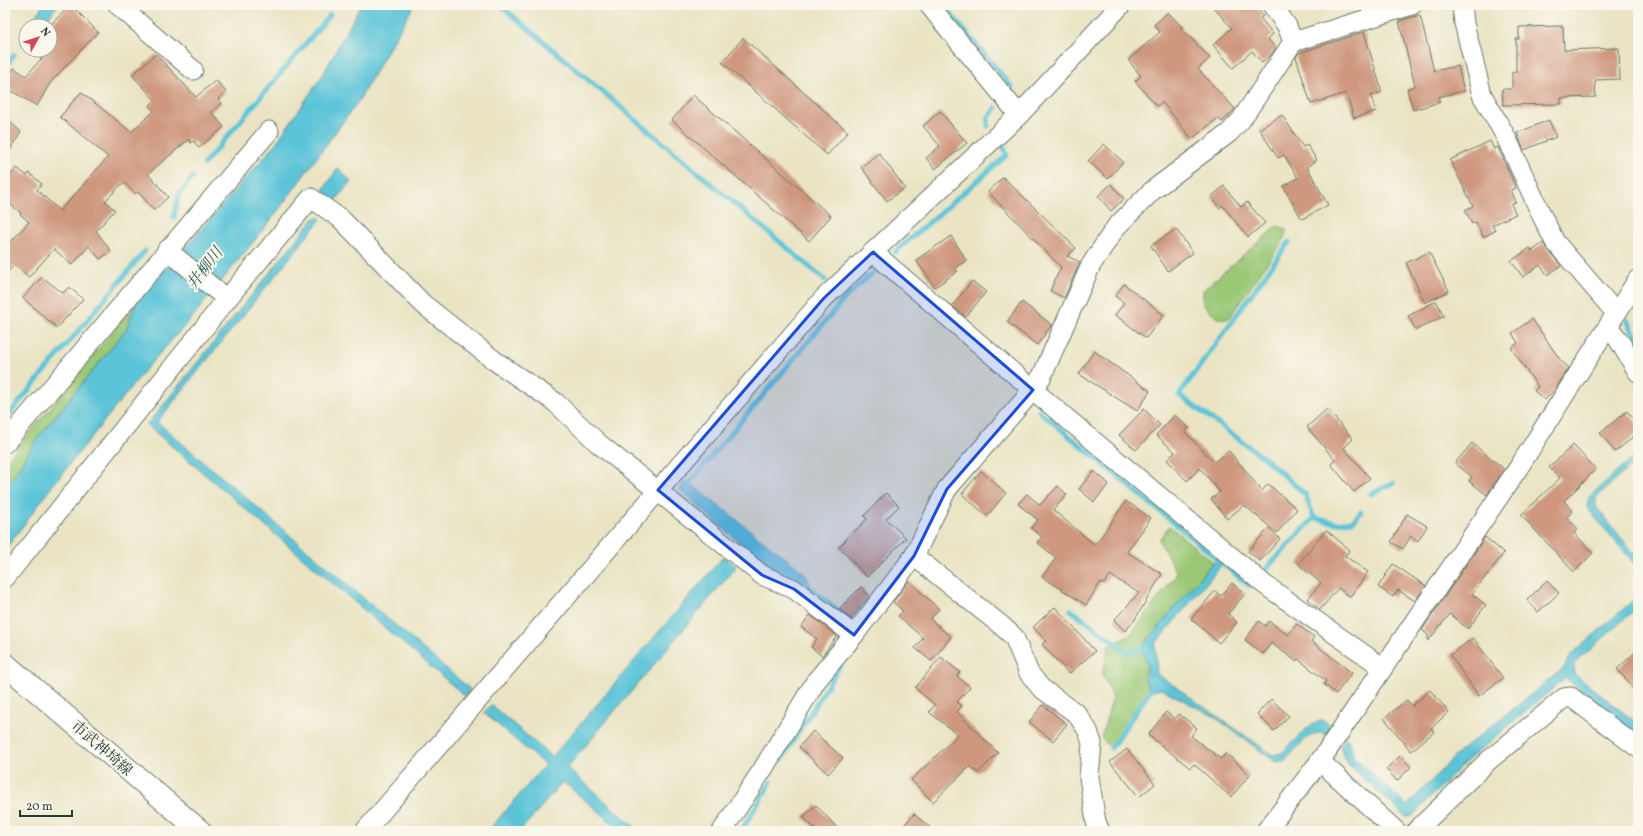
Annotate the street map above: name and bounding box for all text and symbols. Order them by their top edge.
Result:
north arrow [18,18,58,58]
text: N [36,25,53,40]
water label: 井柳川 [182,242,230,295]
street label: 市武神埼線 [66,717,136,782]
scale bar [20,792,72,818]
text: 20 m [26,799,53,815]

